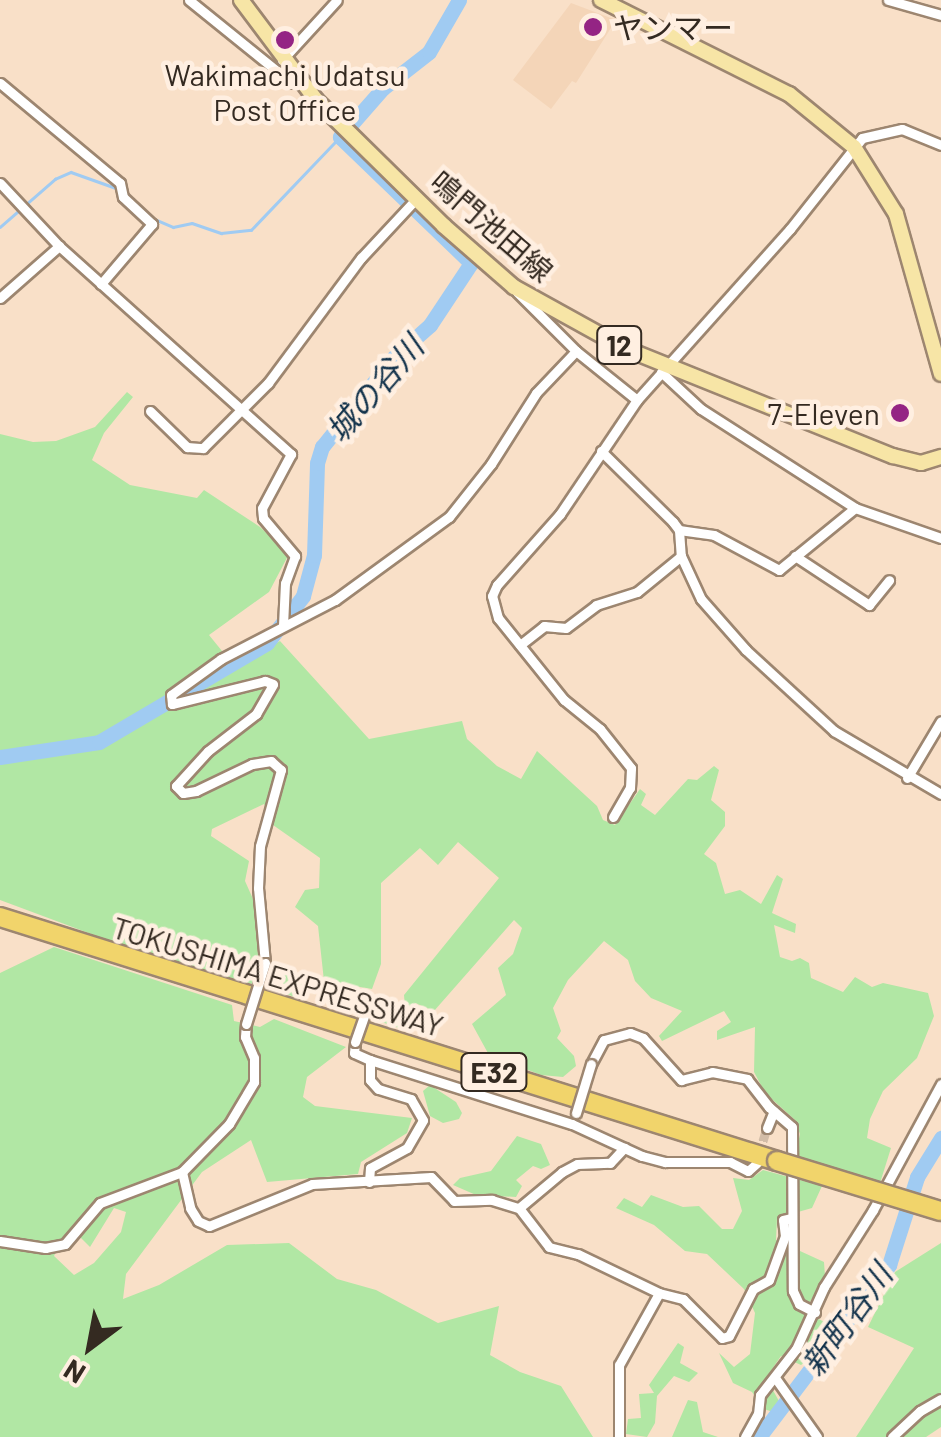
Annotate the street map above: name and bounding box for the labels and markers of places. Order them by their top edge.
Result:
place label: ヤンマー [613,9,733,45]
marker: ヤンマー [582,16,604,38]
marker: Wakimachi Udatsu Post Office [274,29,296,51]
place label: Wakimachi Udatsu Post Office [165,56,405,126]
place label: 7-Eleven [767,395,880,431]
marker: 7-Eleven [889,402,911,424]

